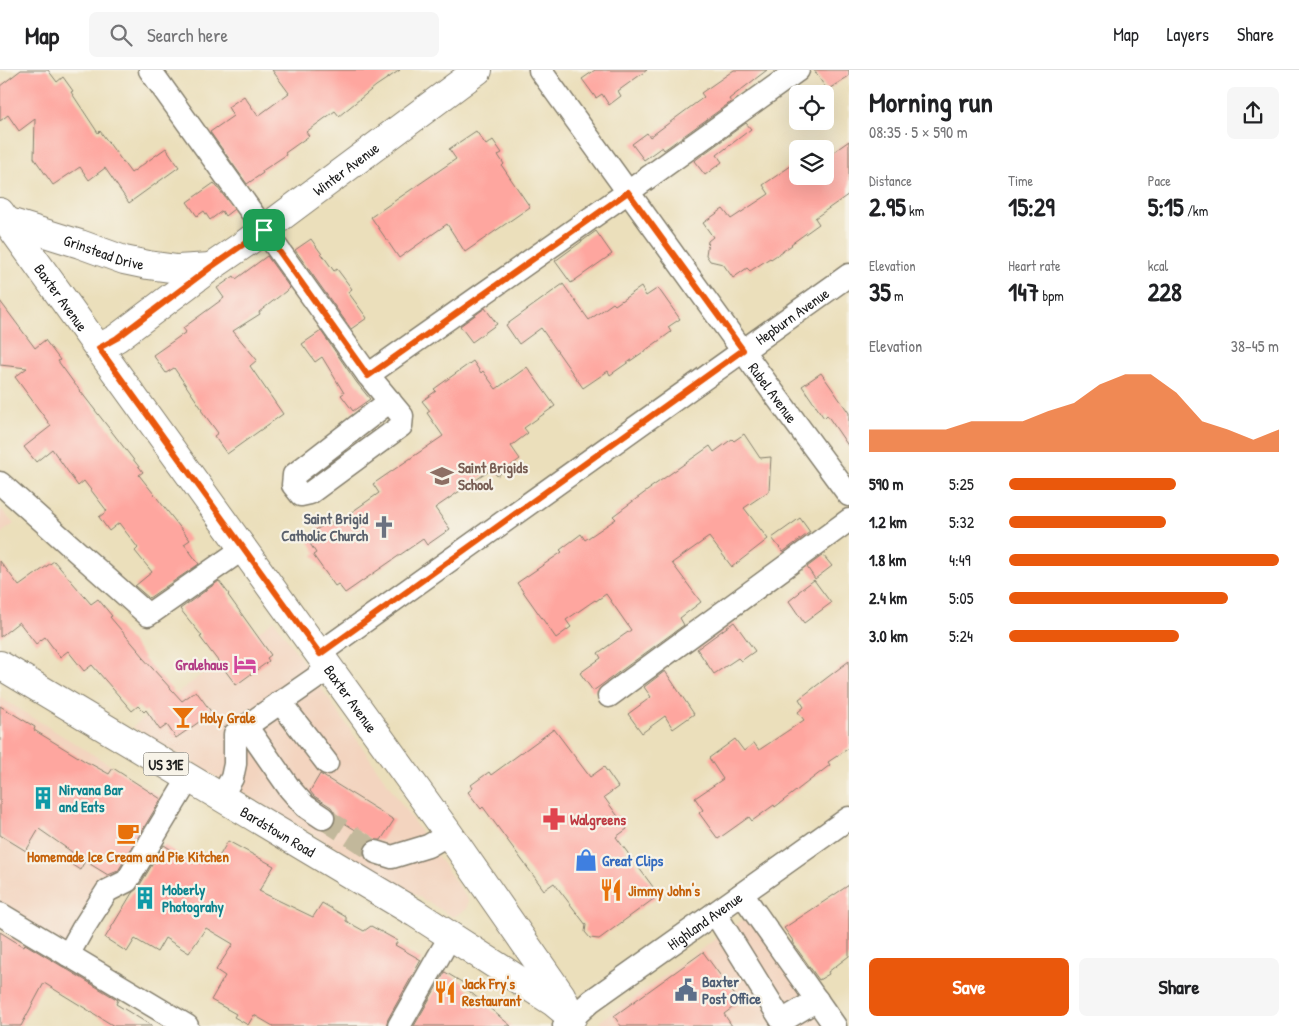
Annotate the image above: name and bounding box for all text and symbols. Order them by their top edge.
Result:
search box [89,12,439,57]
text: Map [25,19,59,51]
icon: search [107,21,135,49]
text: Search here [147,22,228,48]
text: Map [1113,22,1139,47]
text: Layers [1167,22,1209,47]
text: Share [1237,22,1274,47]
text: Morning run [869,83,993,121]
map controls [789,85,834,185]
button: locate [789,85,834,130]
button: share [1227,87,1279,139]
text: 08:35 · 5 × 590 m [869,121,968,143]
street label: Winter Avenue [308,137,383,200]
button: layers [789,140,834,185]
text: Distance [869,171,912,190]
text: Time [1008,171,1033,190]
text: Pace [1148,171,1171,190]
text: 2.95 [869,190,906,224]
text: 15:29 [1008,190,1055,224]
text: 5:15 [1148,190,1184,224]
text: km [906,201,924,220]
text: /km [1184,201,1208,220]
pin [243,209,285,251]
icon: arrive [250,216,278,244]
street label: Grinstead Drive [61,229,146,274]
text: Elevation [869,256,916,275]
text: Heart rate [1008,256,1061,275]
text: kcal [1148,256,1168,275]
street label: Baxter Avenue [30,259,93,335]
text: 35 [869,275,891,309]
text: 147 [1008,275,1039,309]
text: 228 [1148,275,1182,309]
street label: Hepburn Avenue [751,282,833,349]
text: m [891,286,904,305]
text: bpm [1039,286,1064,305]
text: Elevation [869,335,922,357]
text: 38–45 m [1231,335,1279,357]
street label: Rubel Avenue [744,358,803,427]
place label: Saint Brigids School [458,457,528,495]
school or university icon: Saint Brigids School [429,463,455,489]
text: 590 m [869,473,903,495]
text: 5:25 [949,473,974,495]
place label: Saint Brigid Catholic Church [281,508,369,546]
text: 1.2 km [869,511,907,533]
text: 5:32 [949,511,974,533]
church icon: Saint Brigid Catholic Church [371,514,397,540]
text: 1.8 km [869,549,906,571]
text: 4:49 [949,549,971,571]
text: 2.4 km [869,587,907,609]
text: 5:05 [949,587,973,609]
text: 3.0 km [869,625,908,647]
text: 5:24 [949,625,973,647]
hotel icon: Gralehaus [232,651,258,677]
place label: Gralehaus [175,654,228,675]
street label: Baxter Avenue [320,660,383,737]
bar icon: Holy Grale [170,704,196,730]
place label: Holy Grale [200,707,256,729]
road number: US 31E [144,752,188,776]
place label: Nirvana Bar and Eats [59,779,124,817]
building icon: Nirvana Bar and Eats [30,785,56,811]
street label: Bardstown Road [237,801,320,862]
pharmacy icon: Walgreens [541,806,567,832]
place label: Walgreens [570,809,626,831]
cafe icon: Homemade Ice Cream and Pie Kitchen [115,820,141,846]
place label: Homemade Ice Cream and Pie Kitchen [27,846,229,867]
shop icon: Great Clips [573,847,599,873]
place label: Great Clips [602,850,663,872]
restaurant icon: Jimmy John's [598,877,624,903]
place label: Moberly Photograhy [162,879,224,918]
place label: Jimmy John's [628,880,700,902]
building icon: Moberly Photograhy [132,885,158,911]
street label: Highland Avenue [663,887,746,954]
button: Save [869,958,1069,1016]
button: Share [1079,958,1279,1016]
place label: Baxter Post Office [702,971,761,1009]
place label: Jack Fry's Restaurant [462,973,522,1011]
public building icon: Baxter Post Office [673,977,699,1003]
restaurant icon: Jack Fry's Restaurant [432,979,458,1005]

